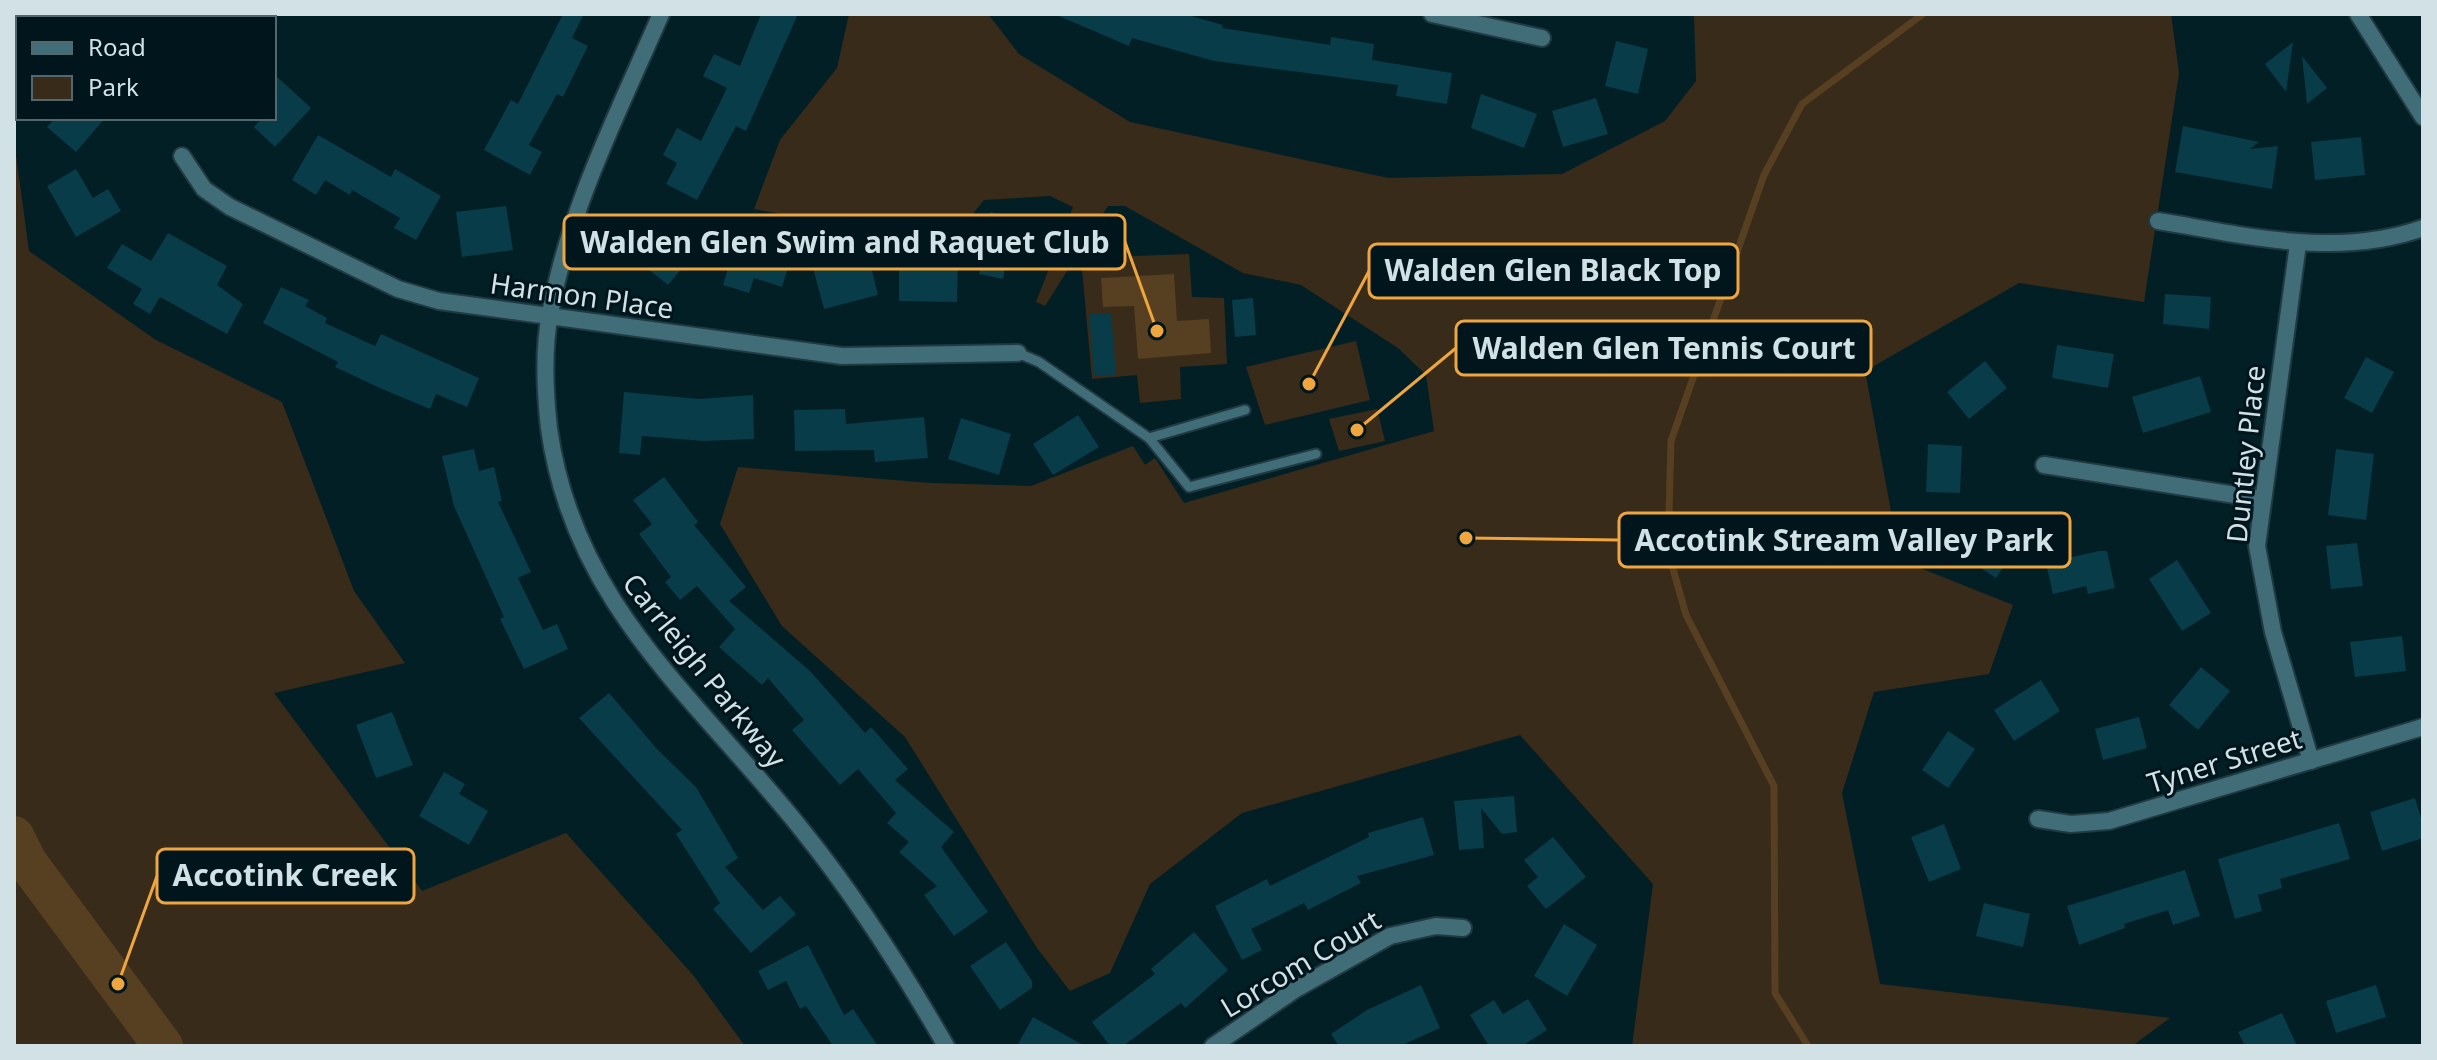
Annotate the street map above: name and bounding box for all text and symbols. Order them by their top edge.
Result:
legend [16,16,276,120]
text: Road [88,30,146,63]
text: Park [88,70,139,103]
callout: Walden Glen Swim and Raquet Club [564,215,1125,269]
text: Walden Glen Swim and Raquet Club [580,221,1110,262]
callout: Walden Glen Black Top [1369,244,1738,298]
text: Walden Glen Black Top [1384,249,1722,290]
street label: Harmon Place [488,263,676,327]
callout: Walden Glen Tennis Court [1456,321,1871,375]
text: Walden Glen Tennis Court [1472,327,1856,368]
street label: Duntley Place [2217,363,2273,545]
callout: Accotink Stream Valley Park [1619,513,2070,567]
text: Accotink Stream Valley Park [1634,519,2054,560]
street label: Carrleigh Parkway [615,565,796,776]
street label: Tyner Street [2142,719,2306,801]
callout: Accotink Creek [157,849,414,903]
text: Accotink Creek [173,854,398,895]
street label: Lorcom Court [1213,900,1387,1026]

